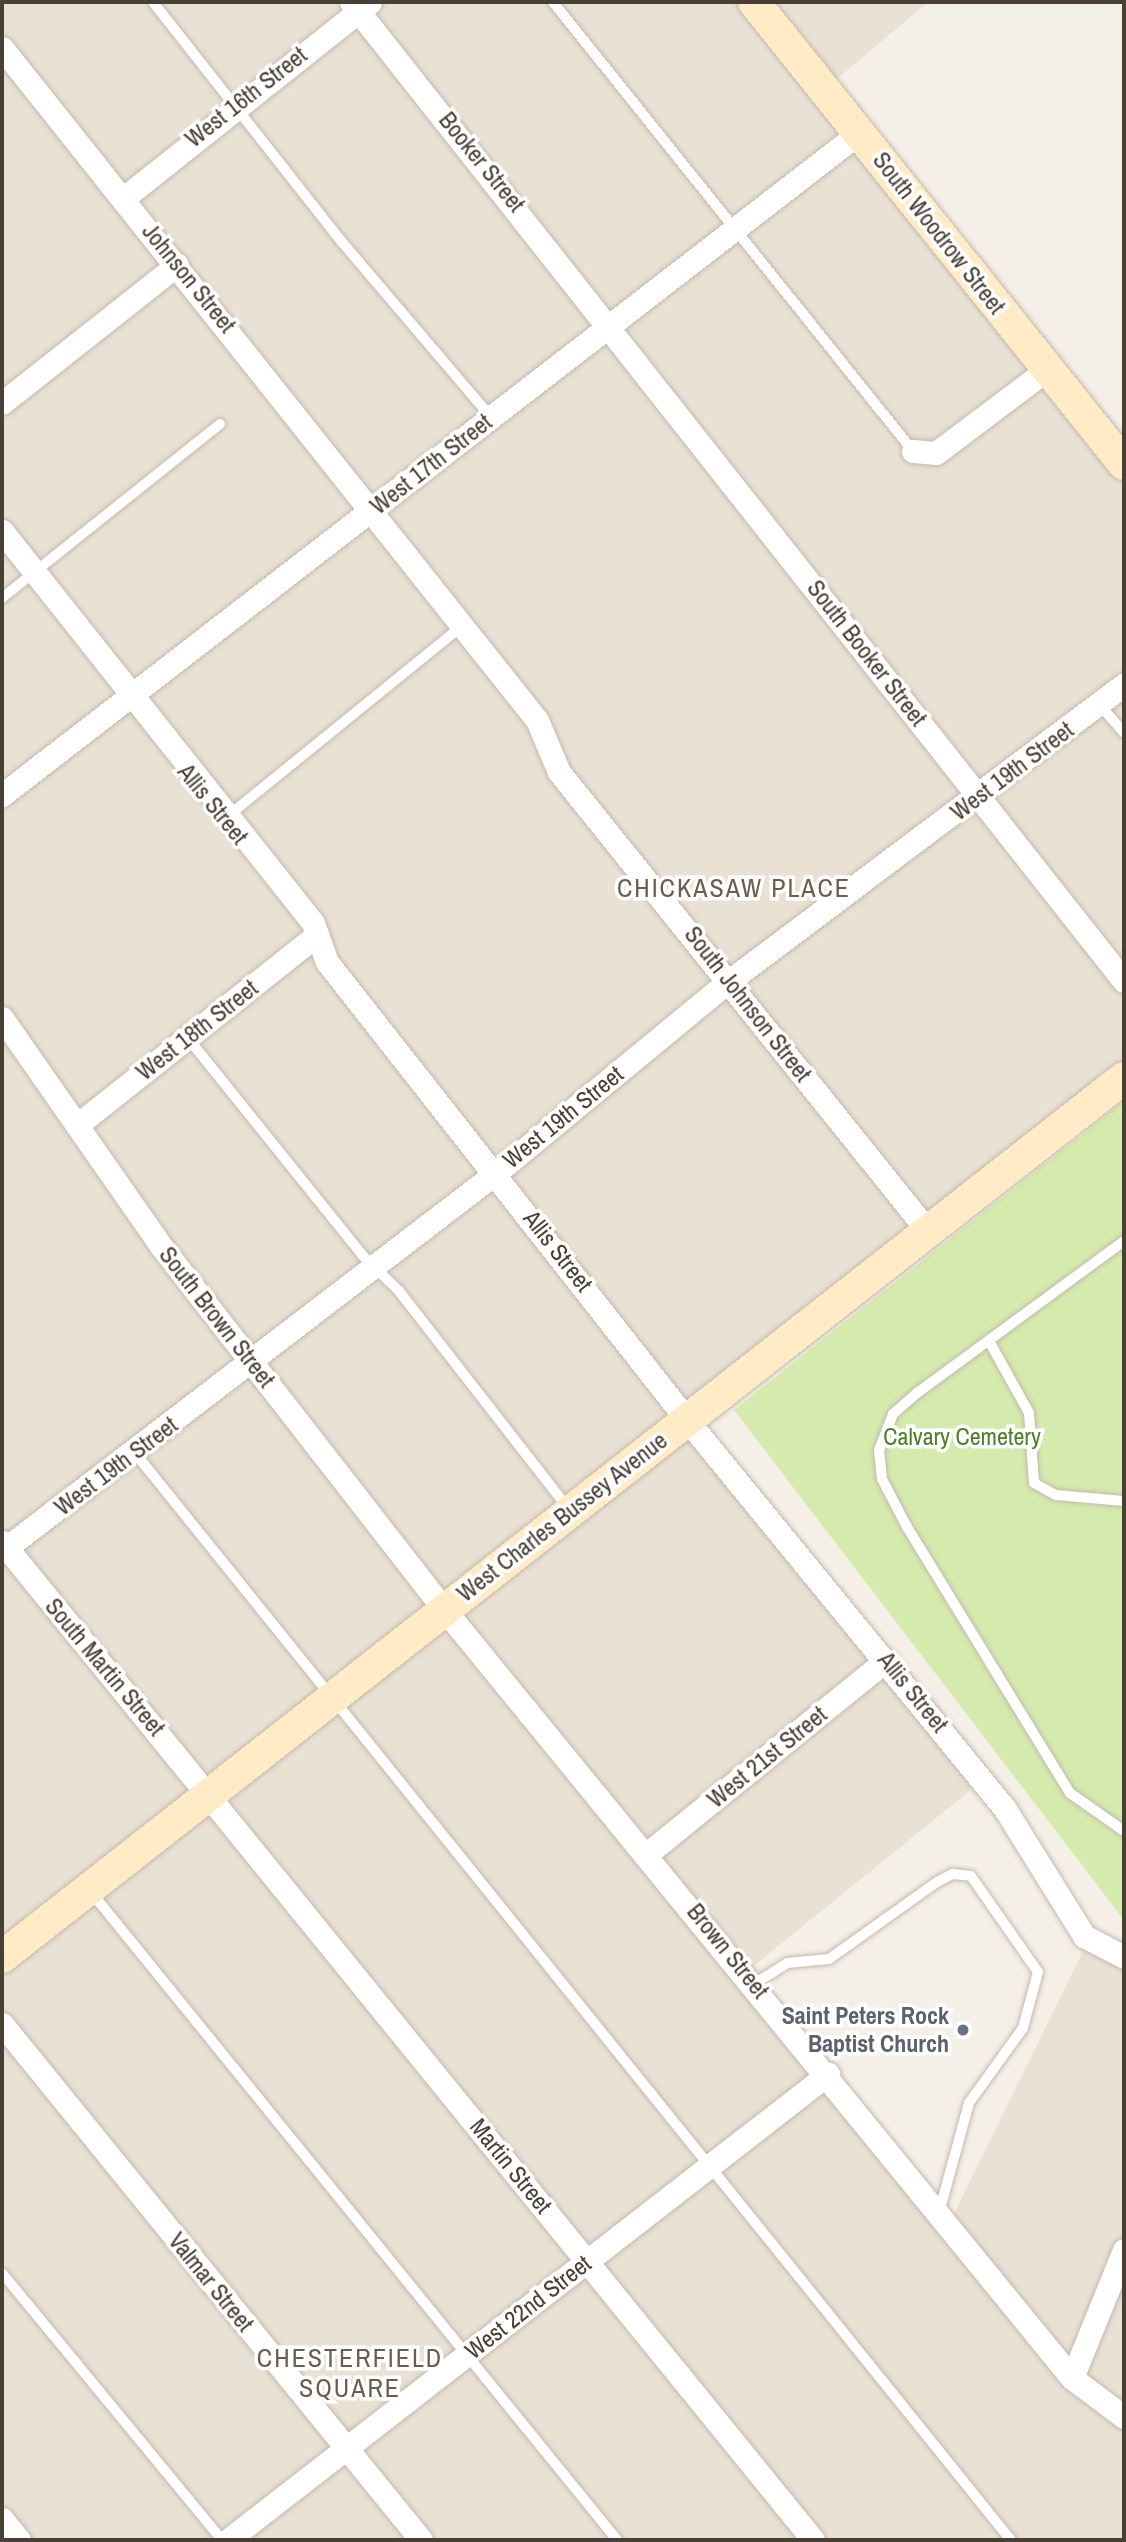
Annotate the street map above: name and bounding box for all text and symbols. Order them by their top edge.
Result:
street label: West 16th Street [180,41,312,153]
street label: Booker Street [433,106,531,218]
street label: South Woodrow Street [867,146,1011,320]
street label: Johnson Street [136,217,242,339]
street label: West 17th Street [365,408,497,520]
street label: South Booker Street [801,574,933,732]
street label: West 19th Street [945,715,1079,827]
street label: Allis Street [172,758,254,850]
district label: CHICKASAW PLACE [619,872,849,904]
street label: South Johnson Street [678,921,818,1087]
street label: West 18th Street [131,974,263,1086]
street label: West 19th Street [497,1060,629,1174]
street label: Allis Street [517,1205,599,1297]
street label: South Brown Street [153,1241,281,1393]
street label: West 19th Street [49,1410,183,1522]
park label: Calvary Cemetery [883,1423,1041,1451]
street label: West Charles Bussey Avenue [451,1426,673,1608]
street label: South Martin Street [39,1592,171,1742]
street label: Allis Street [872,1646,954,1738]
street label: West 21st Street [702,1700,832,1814]
street label: Brown Street [681,1898,775,2004]
place label: Saint Peters Rock Baptist Church [782,2002,949,2058]
marker: Saint Peters Rock Baptist Church [955,2022,971,2038]
street label: Martin Street [464,2113,558,2219]
street label: Valmar Street [162,2227,260,2337]
street label: West 22nd Street [459,2249,597,2365]
district label: CHESTERFIELD SQUARE [258,2342,442,2404]

